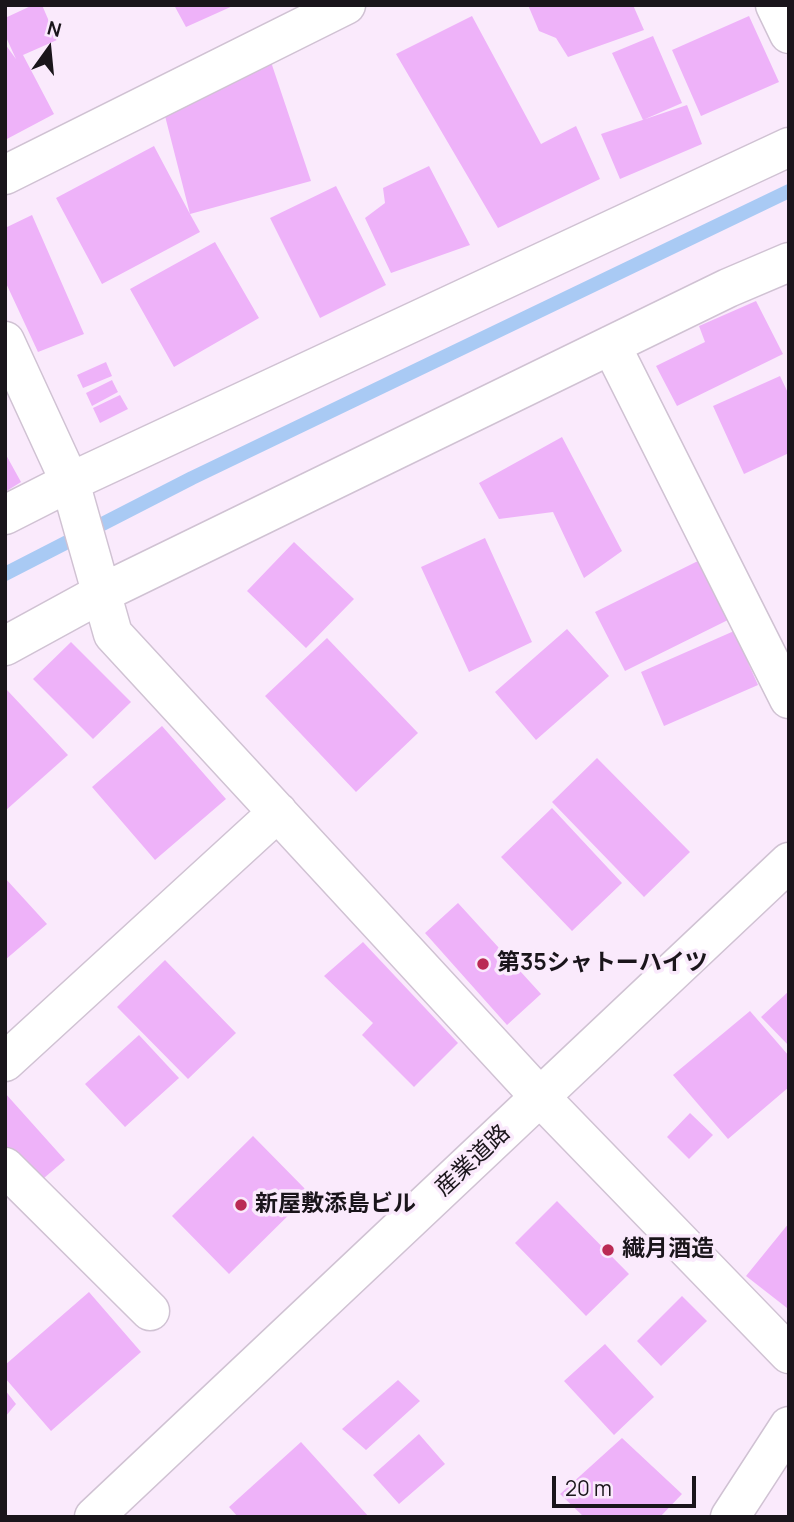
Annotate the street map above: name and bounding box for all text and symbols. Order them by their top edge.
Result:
north arrow [14,14,84,84]
text: N [44,14,64,43]
place label: 第35シャトーハイツ [497,950,708,978]
marker: 第35シャトーハイツ [475,956,491,972]
street label: 産業道路 [430,1120,516,1202]
place label: 新屋敷添島ビル [255,1191,416,1219]
marker: 新屋敷添島ビル [233,1197,249,1213]
place label: 繊月酒造 [622,1236,714,1264]
marker: 繊月酒造 [600,1242,616,1258]
scale bar [556,1462,700,1506]
text: 20 m [565,1474,612,1502]

